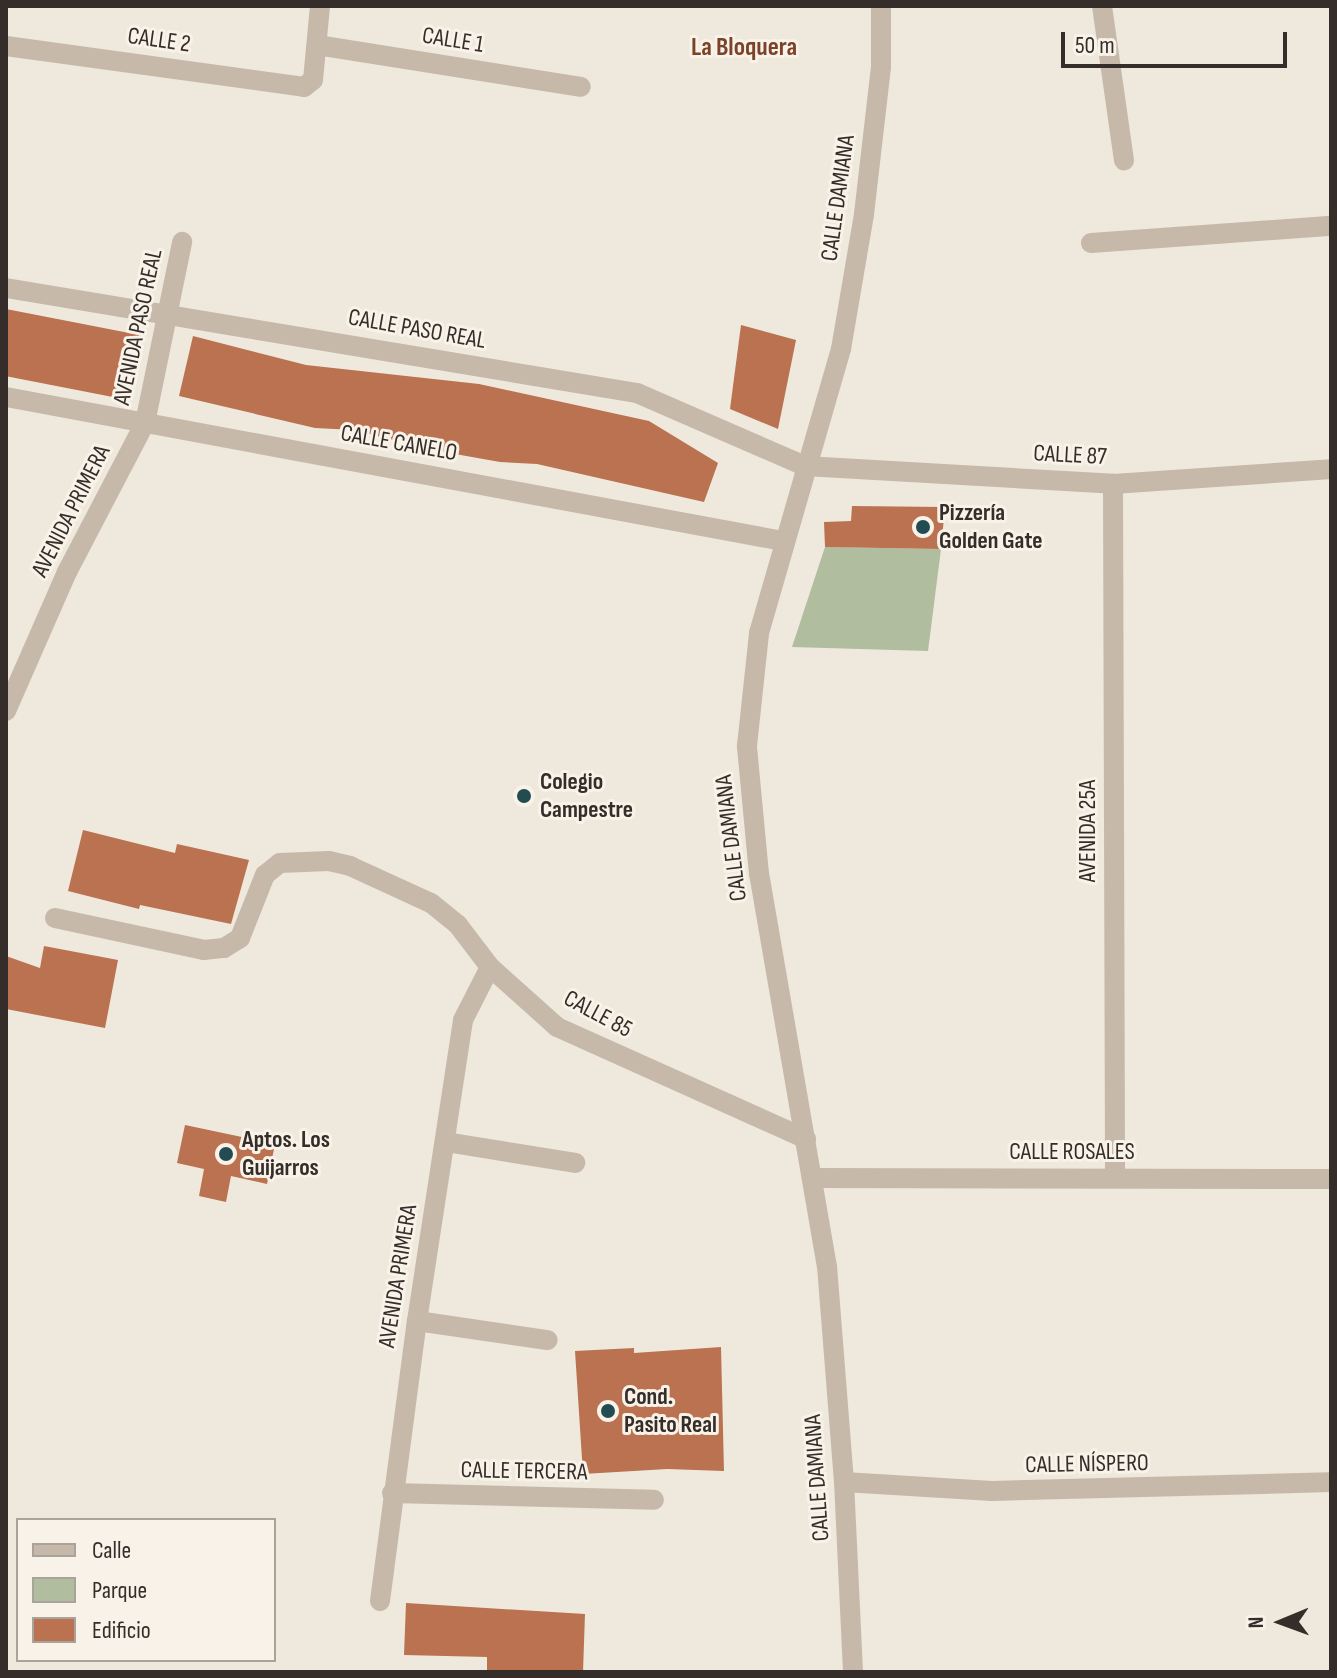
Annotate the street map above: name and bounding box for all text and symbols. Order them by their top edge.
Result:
scale bar [1065,16,1291,66]
street label: CALLE 2 [126,21,192,59]
street label: CALLE 1 [420,21,486,59]
text: 50 m [1075,31,1115,60]
district label: La Bloquera [691,32,797,64]
street label: CALLE DAMIANA [815,133,861,263]
street label: AVENIDA PASO REAL [107,246,169,408]
street label: CALLE PASO REAL [346,303,488,355]
street label: CALLE CANELO [339,419,459,467]
street label: CALLE 87 [1033,439,1107,471]
street label: AVENIDA PRIMERA [25,440,117,582]
place label: Pizzería Golden Gate [939,499,1042,555]
marker: Pizzería Golden Gate [914,518,932,536]
place label: Colegio Campestre [540,768,633,824]
street label: CALLE DAMIANA [709,773,753,903]
street label: AVENIDA 25A [1074,780,1102,882]
marker: Colegio Campestre [515,787,533,805]
street label: CALLE 85 [559,984,637,1044]
place label: Aptos. Los Guijarros [242,1126,330,1182]
street label: CALLE ROSALES [1009,1138,1135,1166]
marker: Aptos. Los Guijarros [217,1145,235,1163]
street label: AVENIDA PRIMERA [372,1202,424,1350]
place label: Cond. Pasito Real [624,1383,717,1439]
marker: Cond. Pasito Real [599,1402,617,1420]
street label: CALLE DAMIANA [798,1414,836,1542]
street label: CALLE NÍSPERO [1025,1449,1149,1479]
street label: CALLE TERCERA [460,1455,588,1487]
legend [16,1518,276,1662]
text: Calle [92,1536,131,1565]
text: Parque [92,1576,147,1605]
north arrow [1241,1582,1321,1662]
text: Edificio [92,1616,151,1645]
text: N [1243,1616,1270,1629]

